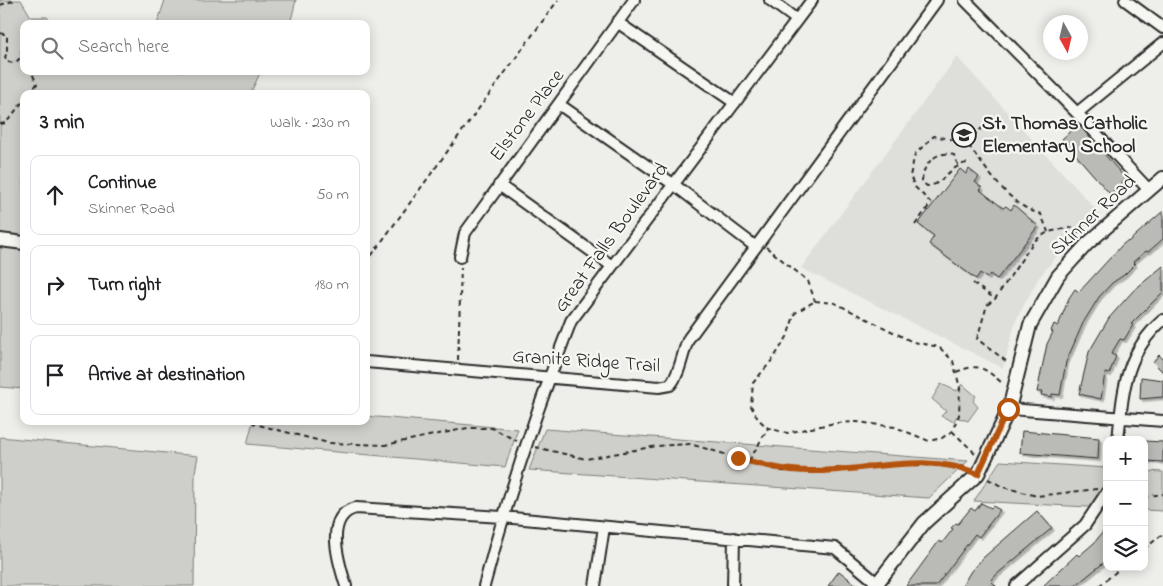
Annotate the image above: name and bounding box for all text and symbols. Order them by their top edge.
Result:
north arrow [1043,15,1088,60]
search box [20,20,370,75]
icon: search [38,34,66,62]
text: Search here [78,34,169,61]
street label: Elstone Place [484,64,572,168]
text: 3 min [40,108,84,138]
place label: St. Thomas Catholic Elementary School [982,110,1148,163]
text: Walk · 230 m [270,111,350,135]
school or university icon: St. Thomas Catholic Elementary School [951,122,977,148]
street label: Great Falls Boulevard [548,157,676,319]
street label: Skinner Road [1044,168,1144,264]
text: Continue [88,170,156,197]
icon: ahead [41,181,69,209]
text: 50 m [317,183,349,207]
text: Skinner Road [88,197,175,221]
icon: right [41,271,69,299]
text: Turn right [88,272,161,299]
text: 180 m [315,273,349,297]
street label: Granite Ridge Trail [511,342,661,383]
icon: arrive [41,361,69,389]
text: Arrive at destination [88,362,245,389]
route start [997,398,1020,421]
map controls [1103,436,1148,571]
button: + [1103,436,1148,481]
route end [727,447,750,470]
button: − [1103,481,1148,526]
button: layers [1103,526,1148,571]

